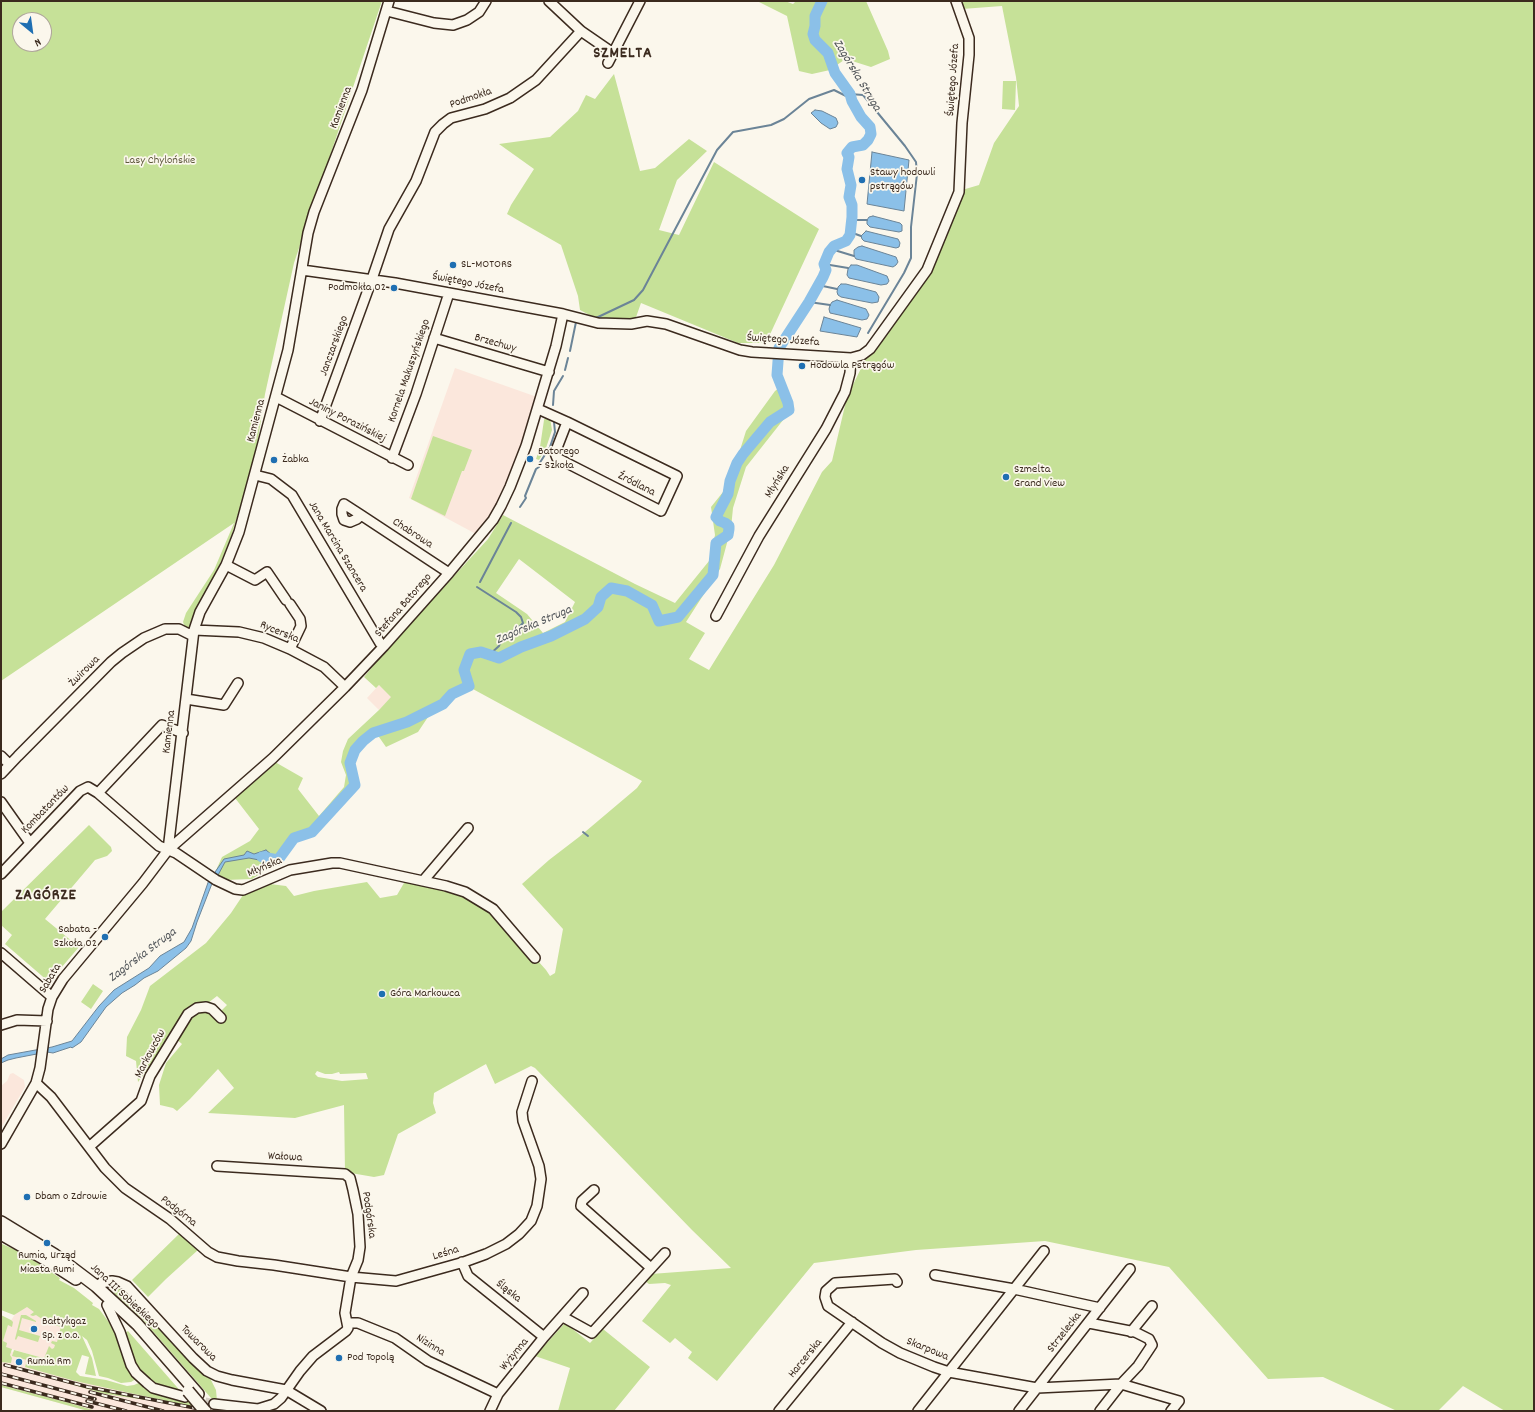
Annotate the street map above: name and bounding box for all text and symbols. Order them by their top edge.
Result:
north arrow [12,12,52,52]
text: N [31,33,44,50]
water label: Zagórska Struga [829,37,883,115]
street label: Świętego Józefa [944,43,964,117]
district label: SZMELTA [593,45,653,65]
street label: Kamienna [327,85,357,131]
street label: Podmokła [448,85,494,113]
park label: Lasy Chylońskie [125,154,195,168]
place label: Stawy hodowli pstrągów [870,166,935,194]
marker: Stawy hodowli pstrągów [857,175,867,185]
place label: SL-MOTORS [461,258,512,272]
marker: SL-MOTORS [448,260,458,270]
street label: Świętego Józefa [431,270,505,298]
place label: Podmokła 02 [328,281,386,295]
marker: Podmokła 02 [389,283,399,293]
street label: Janczarskiego [317,314,353,378]
street label: Kornela Makuszyńskiego [386,318,434,424]
street label: Brzechwy [472,331,518,357]
street label: Świętego Józefa [746,331,820,351]
place label: Hodowla Pstrągów [810,359,894,373]
marker: Hodowla Pstrągów [797,361,807,371]
street label: Janiny Porazińskiej [306,395,388,447]
street label: Kamienna [244,398,270,444]
place label: Batorego - Szkoła [538,445,579,473]
place label: Żabka [282,453,309,467]
marker: Batorego - Szkoła [525,454,535,464]
marker: Żabka [269,455,279,465]
street label: Młyńska [762,463,794,501]
place label: Szmelta Grand View [1014,463,1065,491]
street label: Źródlana [615,469,657,501]
marker: Szmelta Grand View [1001,472,1011,482]
street label: Jana Marcina Szancera [304,499,370,595]
street label: Chabrowa [389,516,435,552]
street label: Stefana Batorego [372,571,436,641]
water label: Zagórska Struga [494,603,574,649]
street label: Rycerska [257,619,301,647]
street label: Żwirowa [66,653,104,691]
street label: Kamienna [160,709,180,755]
street label: Kombatantów [19,782,73,838]
street label: Młyńska [246,854,284,882]
district label: ZAGÓRZE [15,887,77,907]
place label: Sabata - Szkoła 02 [54,923,97,951]
water label: Zagórska Struga [106,925,180,987]
marker: Sabata - Szkoła 02 [100,932,110,942]
street label: Sabata [37,962,65,996]
place label: Góra Markowca [390,987,460,1001]
marker: Góra Markowca [377,989,387,999]
street label: Markowców [132,1027,170,1081]
street label: Wałowa [268,1150,302,1166]
place label: Dbam o Zdrowie [35,1190,107,1204]
street label: Podgórska [358,1191,378,1239]
marker: Dbam o Zdrowie [22,1192,32,1202]
street label: Podgórna [157,1193,199,1231]
marker: Rumia, Urząd Miasta Rumi [42,1238,52,1248]
street label: Leśna [431,1243,461,1265]
place label: Rumia, Urząd Miasta Rumi [18,1249,76,1277]
street label: Jana III Sobieskiego [86,1261,162,1333]
street label: Śląska [492,1277,524,1307]
street label: Strzelecka [1045,1310,1085,1356]
place label: Bałtykgaz Sp. z o.o. [42,1315,86,1343]
street label: Towarowa [177,1323,219,1365]
marker: Bałtykgaz Sp. z o.o. [29,1324,39,1334]
street label: Nizinna [413,1332,447,1360]
street label: Skarpowa [904,1335,950,1365]
street label: Wyżynna [497,1336,533,1374]
street label: Harcerska [786,1336,826,1382]
place label: Pod Topolą [347,1351,394,1365]
marker: Pod Topolą [334,1353,344,1363]
place label: Rumia Rm [27,1355,71,1369]
marker: Rumia Rm [14,1357,24,1367]

